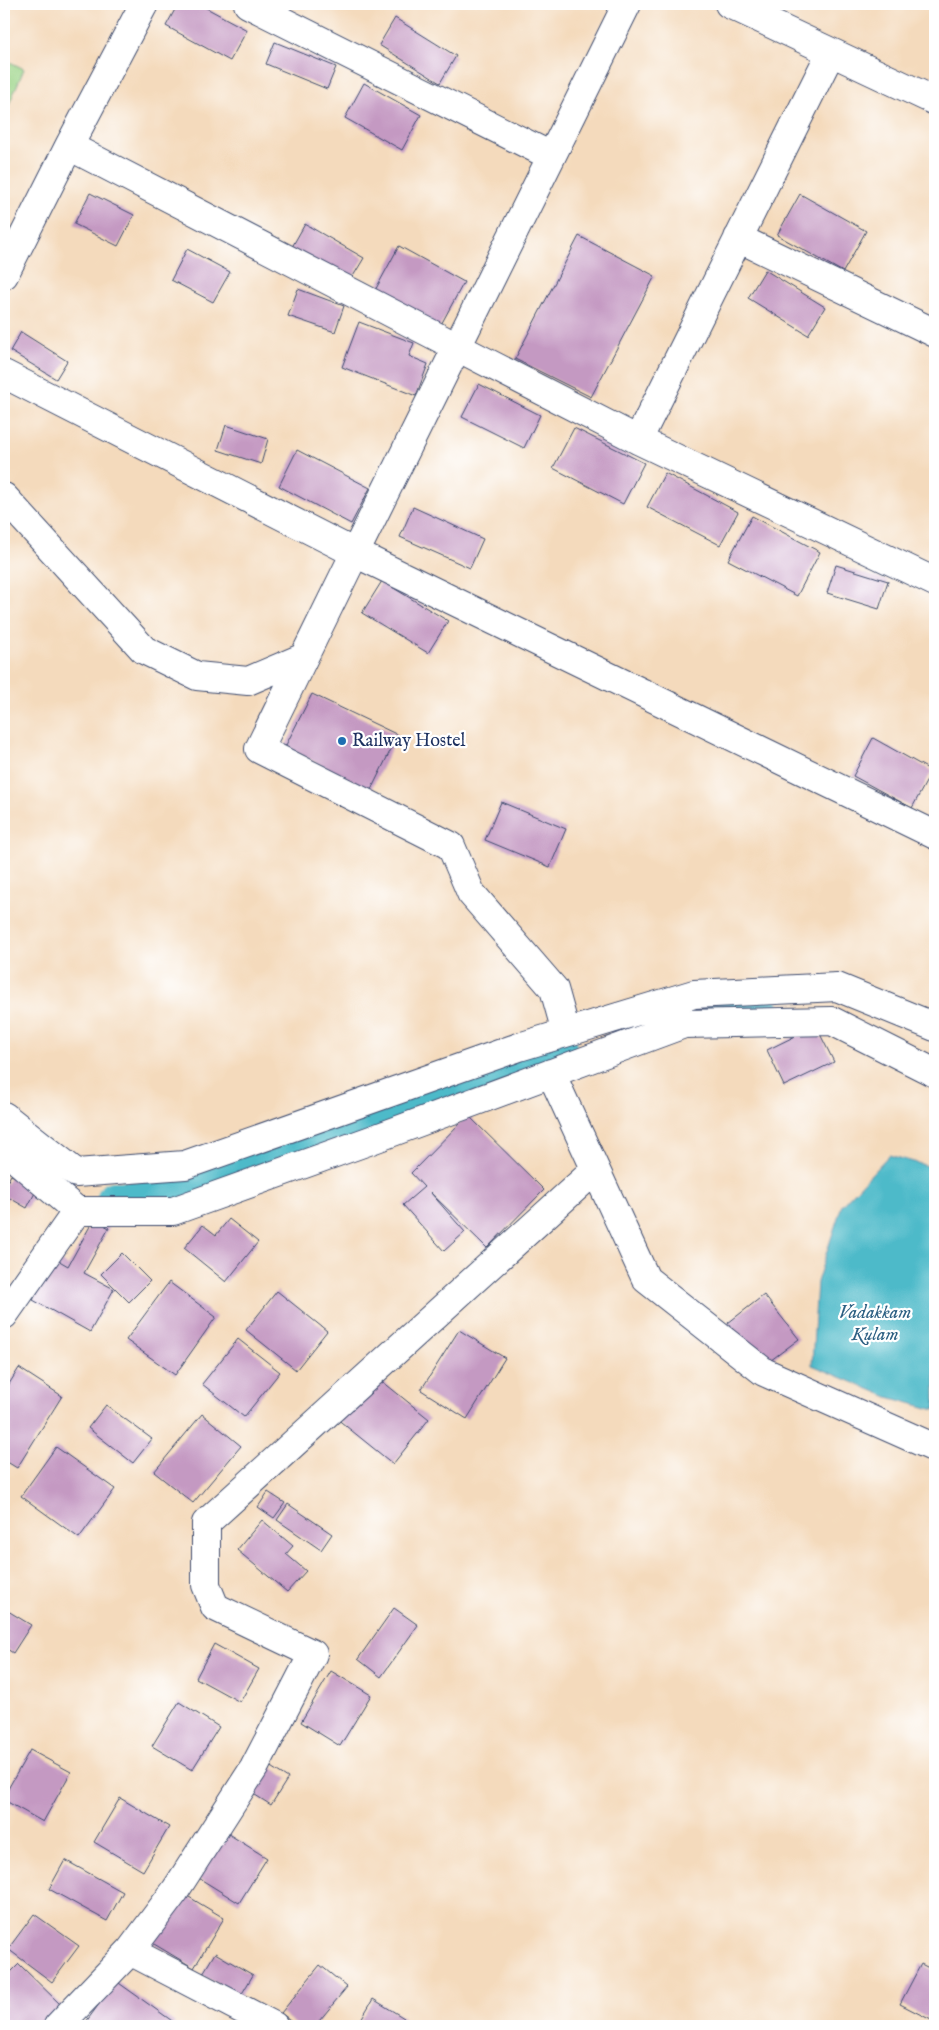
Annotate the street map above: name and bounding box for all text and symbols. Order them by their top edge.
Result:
place label: Railway Hostel [352,730,466,753]
marker: Railway Hostel [336,735,348,747]
water label: Vadakkam Kulam [839,1301,911,1347]

